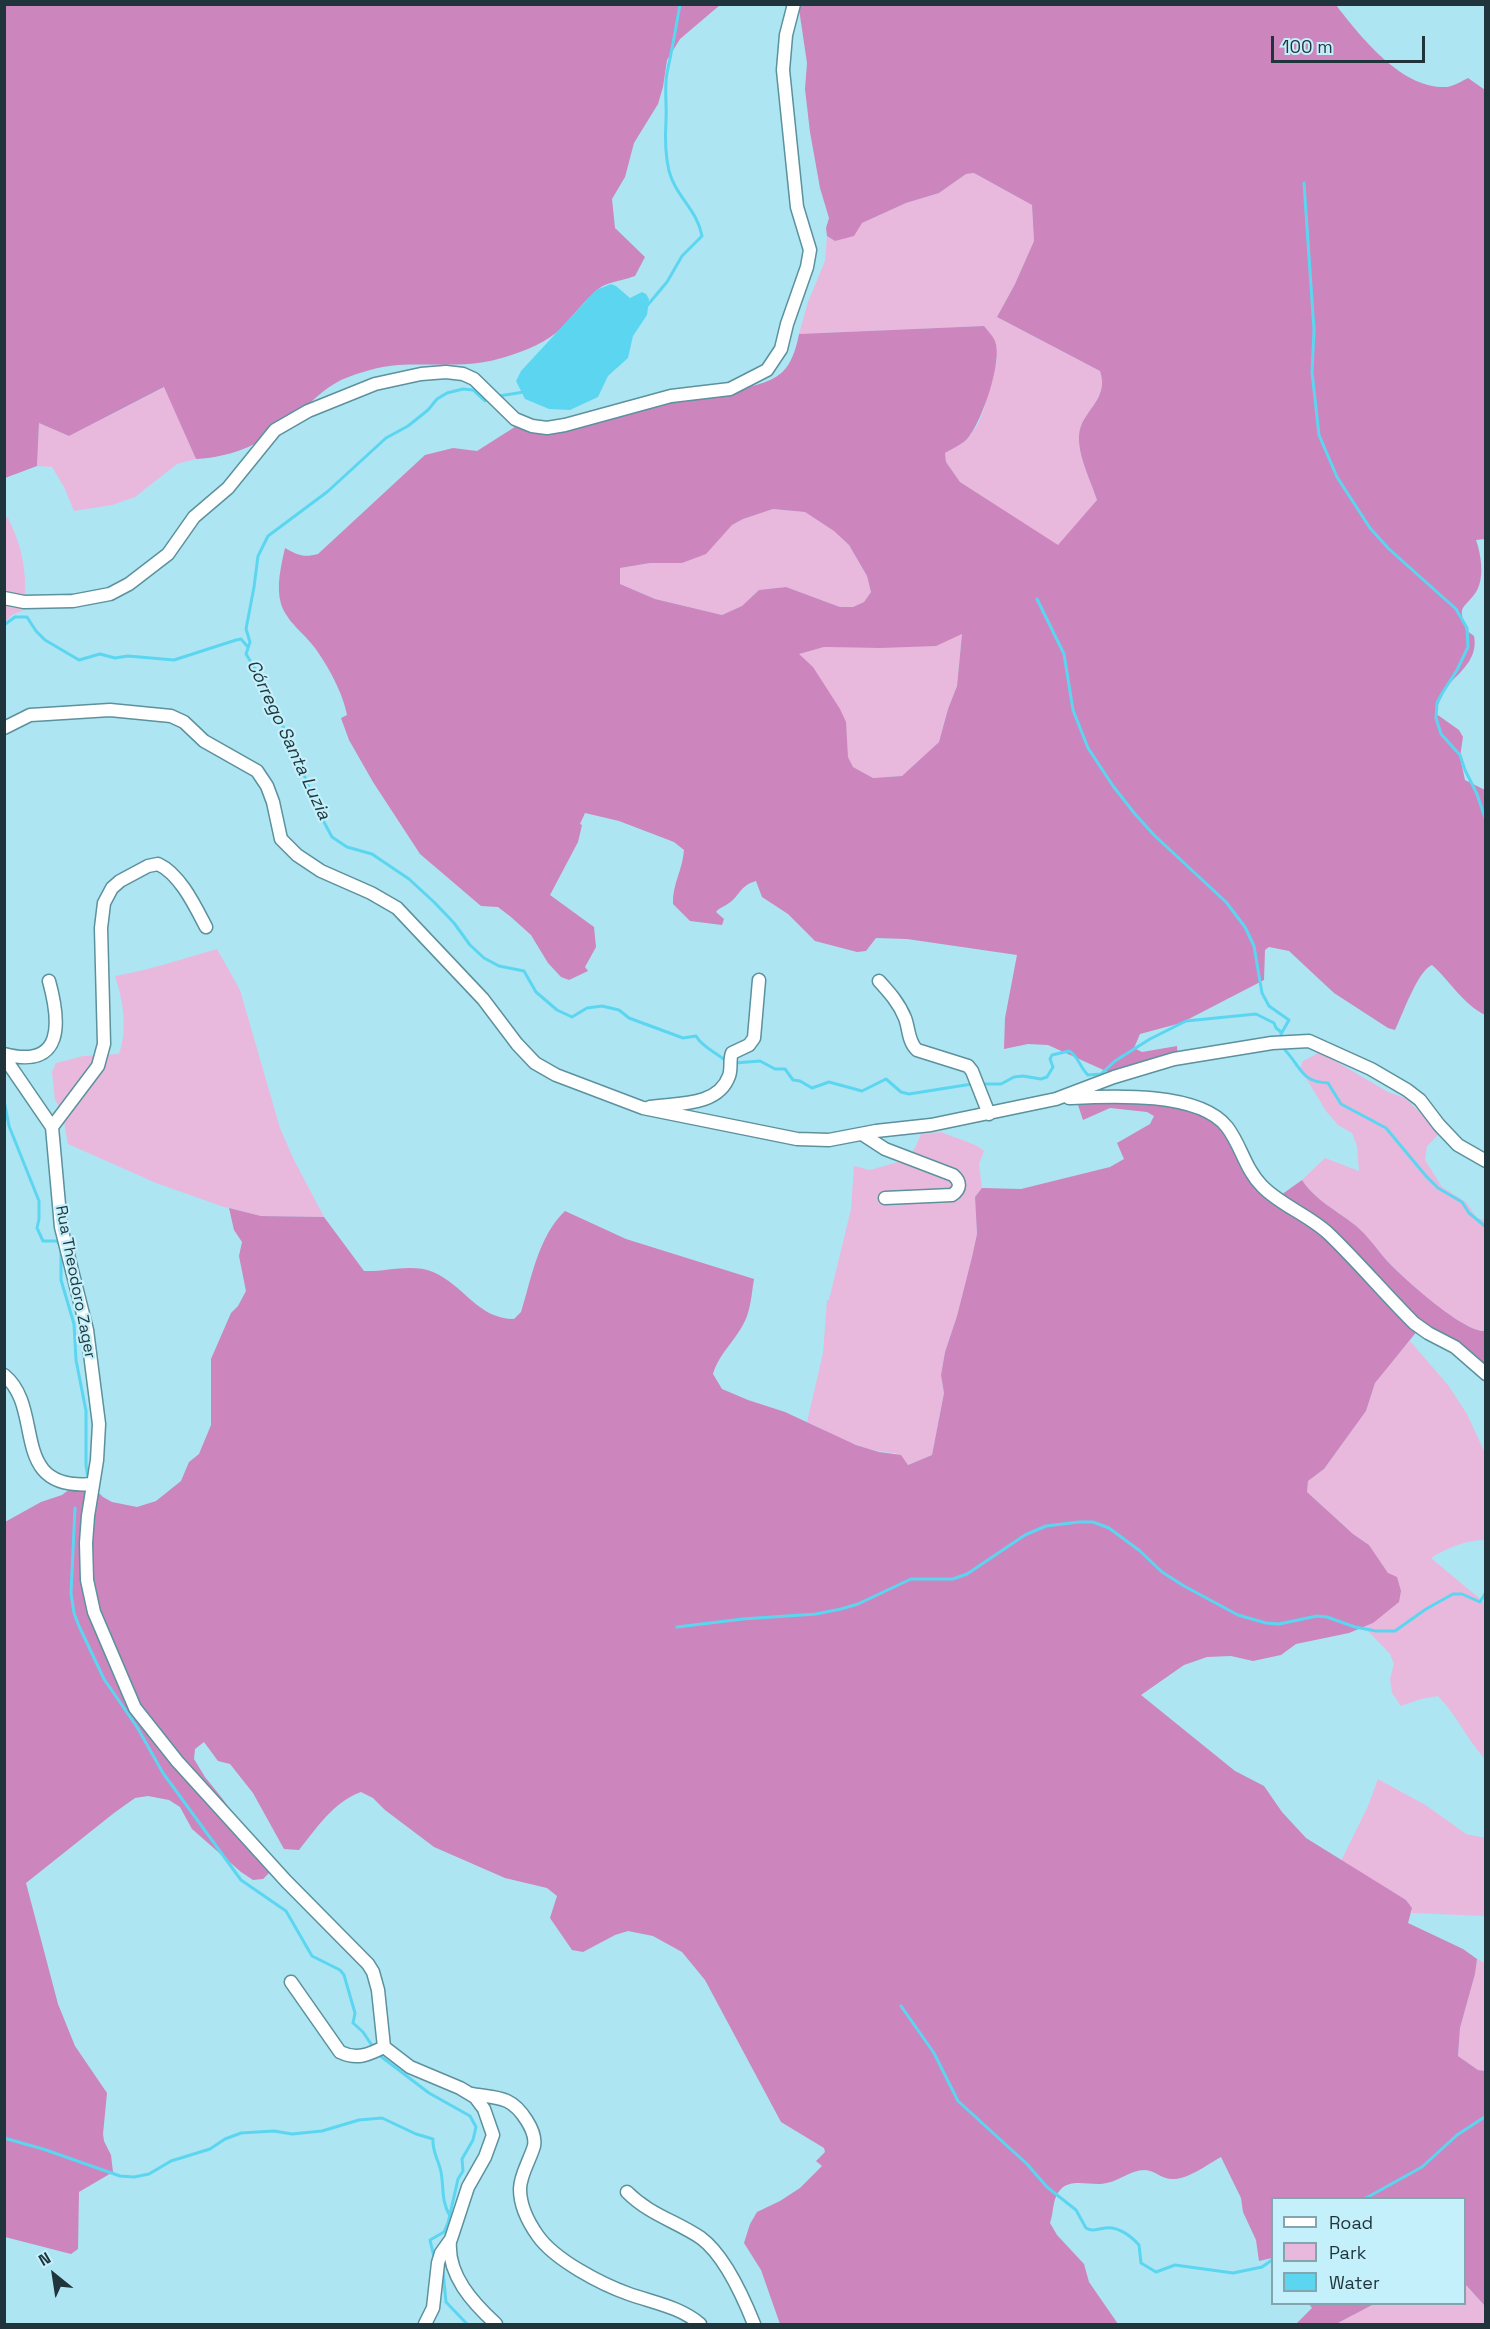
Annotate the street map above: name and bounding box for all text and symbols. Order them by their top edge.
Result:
scale bar [1274,24,1428,62]
text: 100 m [1282,35,1333,58]
water label: Córrego Santa Luzia [241,657,335,823]
street label: Rua Theodoro Zager [51,1204,99,1360]
legend [1271,2197,1466,2305]
text: Road [1329,2211,1373,2234]
text: Park [1329,2241,1366,2264]
north arrow [24,2245,84,2305]
text: N [35,2247,55,2271]
text: Water [1329,2271,1380,2294]

